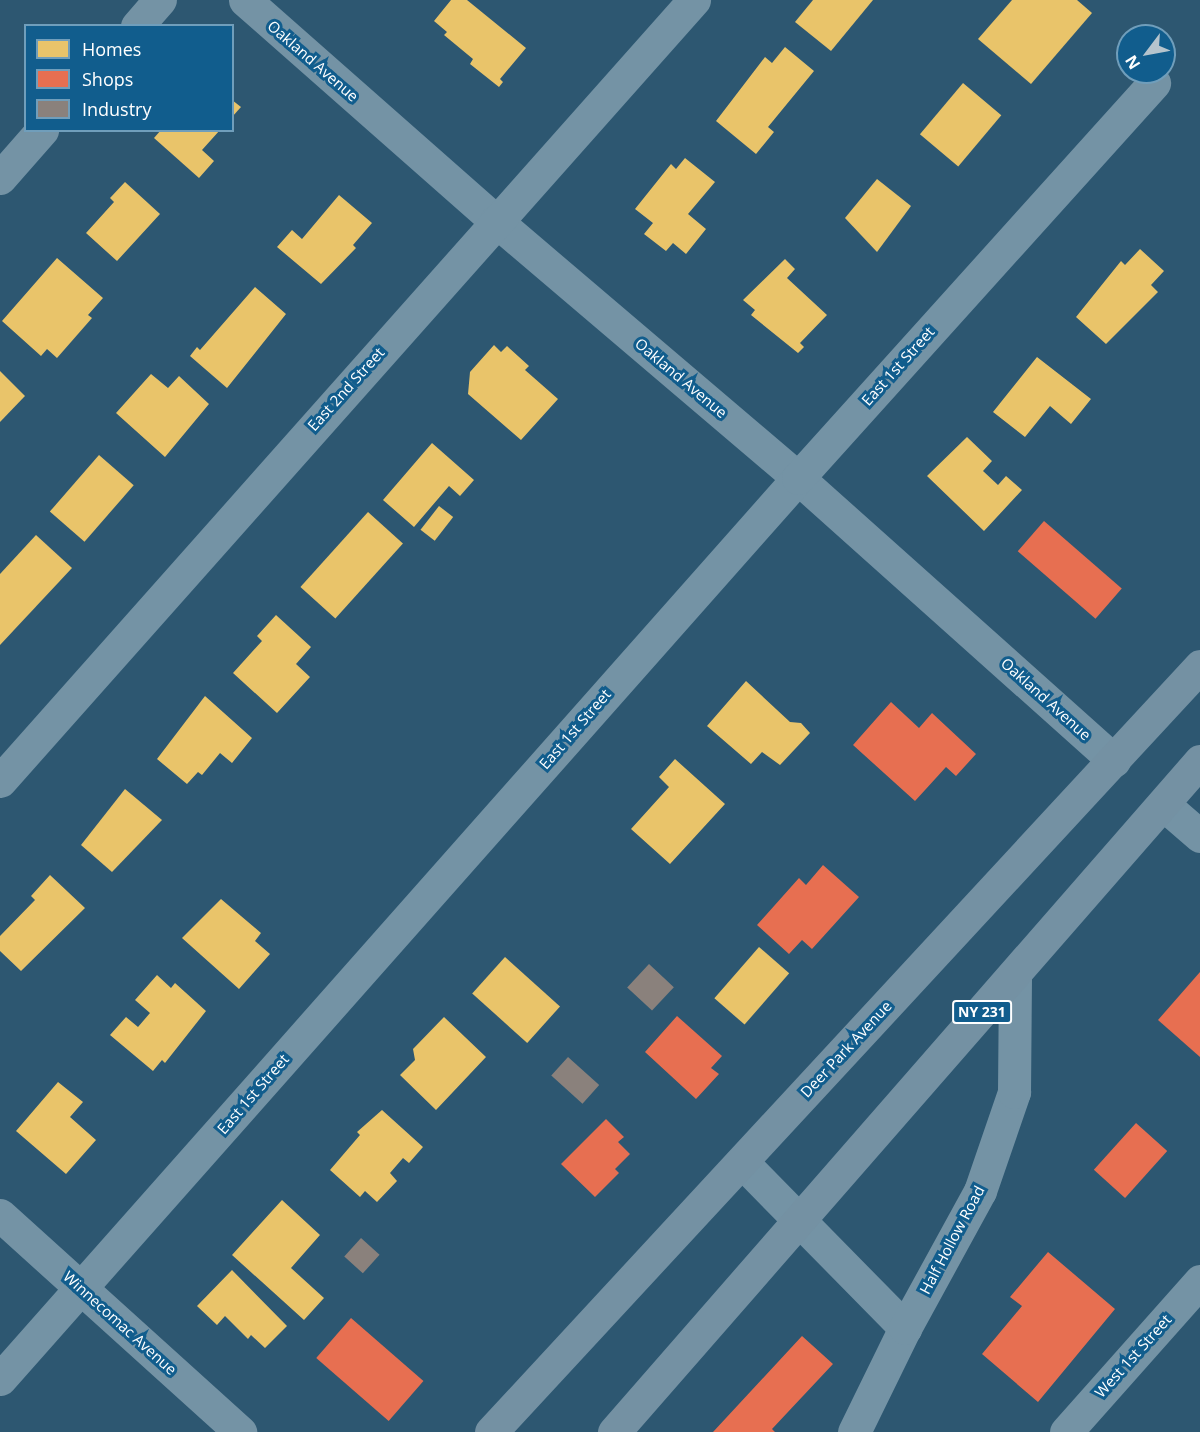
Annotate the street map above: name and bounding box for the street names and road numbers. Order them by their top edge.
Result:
street label: Oakland Avenue [264,17,362,105]
street label: East 1st Street [858,323,938,409]
street label: Oakland Avenue [631,334,731,422]
street label: East 2nd Street [304,344,388,434]
street label: Oakland Avenue [997,654,1095,744]
street label: East 1st Street [535,685,615,773]
street label: Deer Park Avenue [797,997,895,1101]
road number: NY 231 [952,1001,1012,1023]
street label: East 1st Street [213,1050,293,1138]
street label: Half Hollow Road [916,1183,988,1297]
street label: Winnecomac Avenue [60,1267,180,1379]
street label: West 1st Street [1091,1311,1175,1401]

